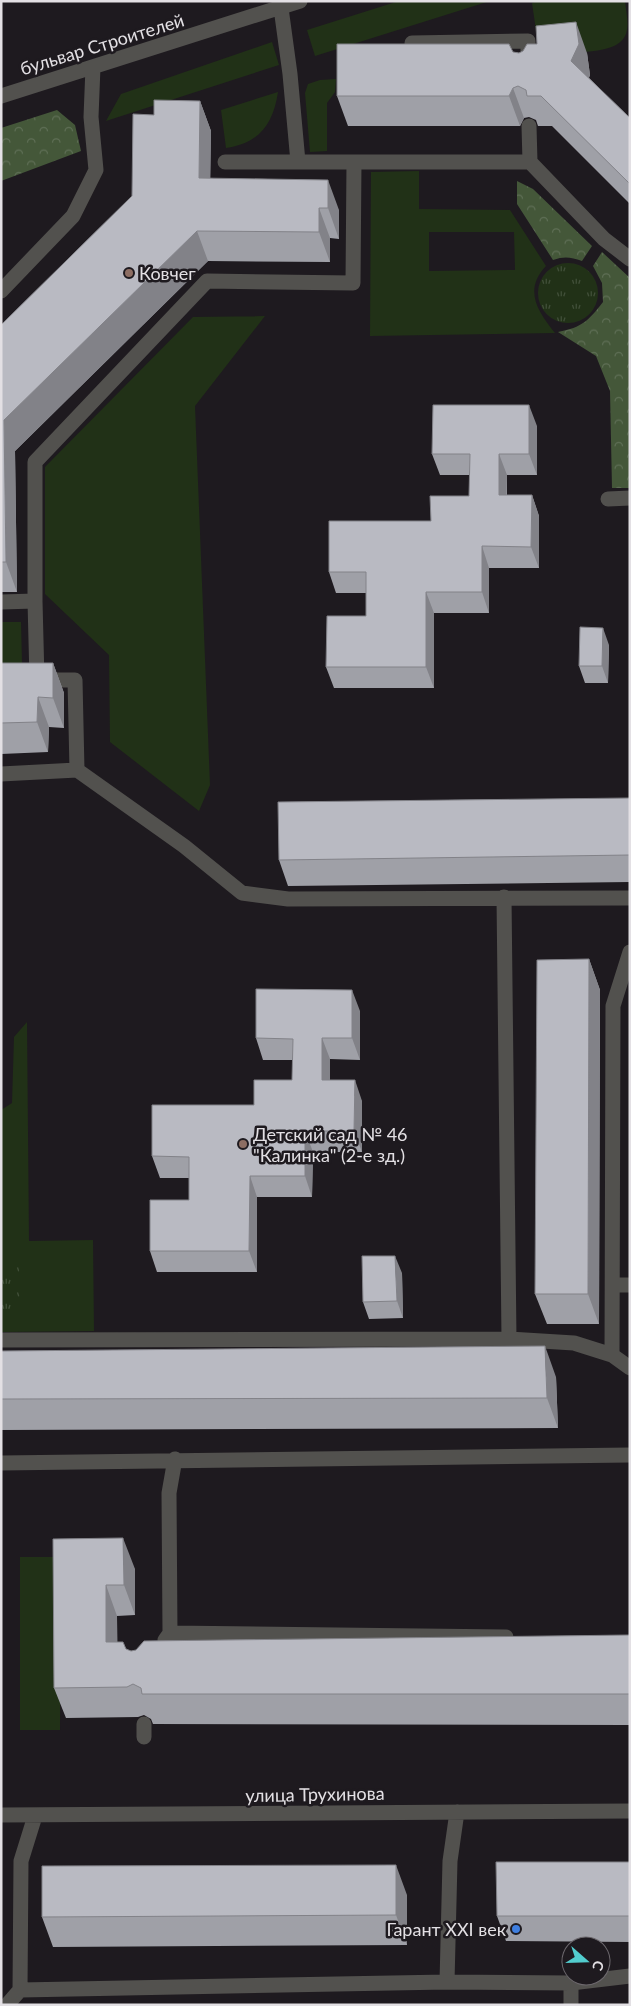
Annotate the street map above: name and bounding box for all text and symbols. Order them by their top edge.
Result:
street label: бульвар Строителей [17,9,187,79]
place label: Ковчег [139,262,196,284]
marker: Ковчег [123,267,135,279]
place label: Детский сад № 46 "Калинка" (2-е зд.) [253,1123,408,1166]
marker: Детский сад № 46 "Калинка" (2-е зд.) [237,1138,249,1150]
street label: улица Трухинова [245,1782,385,1806]
place label: Гарант XXI век [386,1918,507,1940]
marker: Гарант XXI век [510,1923,522,1935]
north arrow [561,1936,611,1986]
text: С [589,1958,608,1974]

